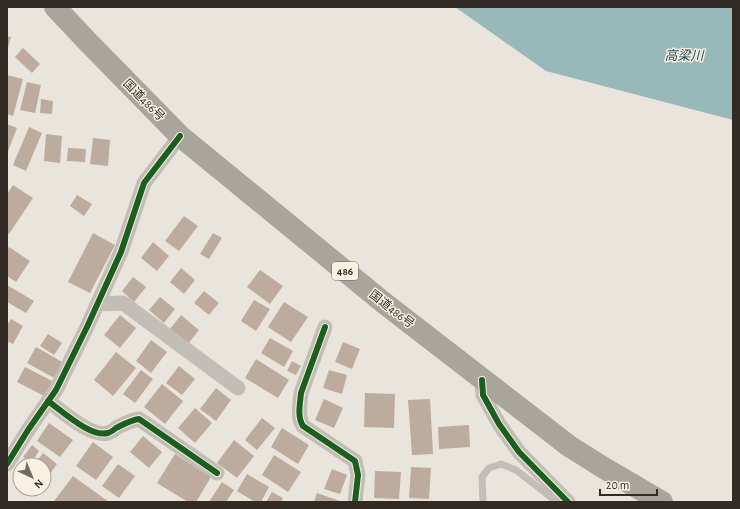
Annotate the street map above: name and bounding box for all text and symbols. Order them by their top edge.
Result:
water label: 高梁川 [664,49,705,63]
street label: 国道486号 [121,76,168,123]
road number: 486 [332,262,358,280]
street label: 国道486号 [367,287,417,330]
north arrow [12,457,52,497]
scale bar [600,471,657,497]
text: N [32,477,45,490]
text: 20 m [606,479,629,491]

